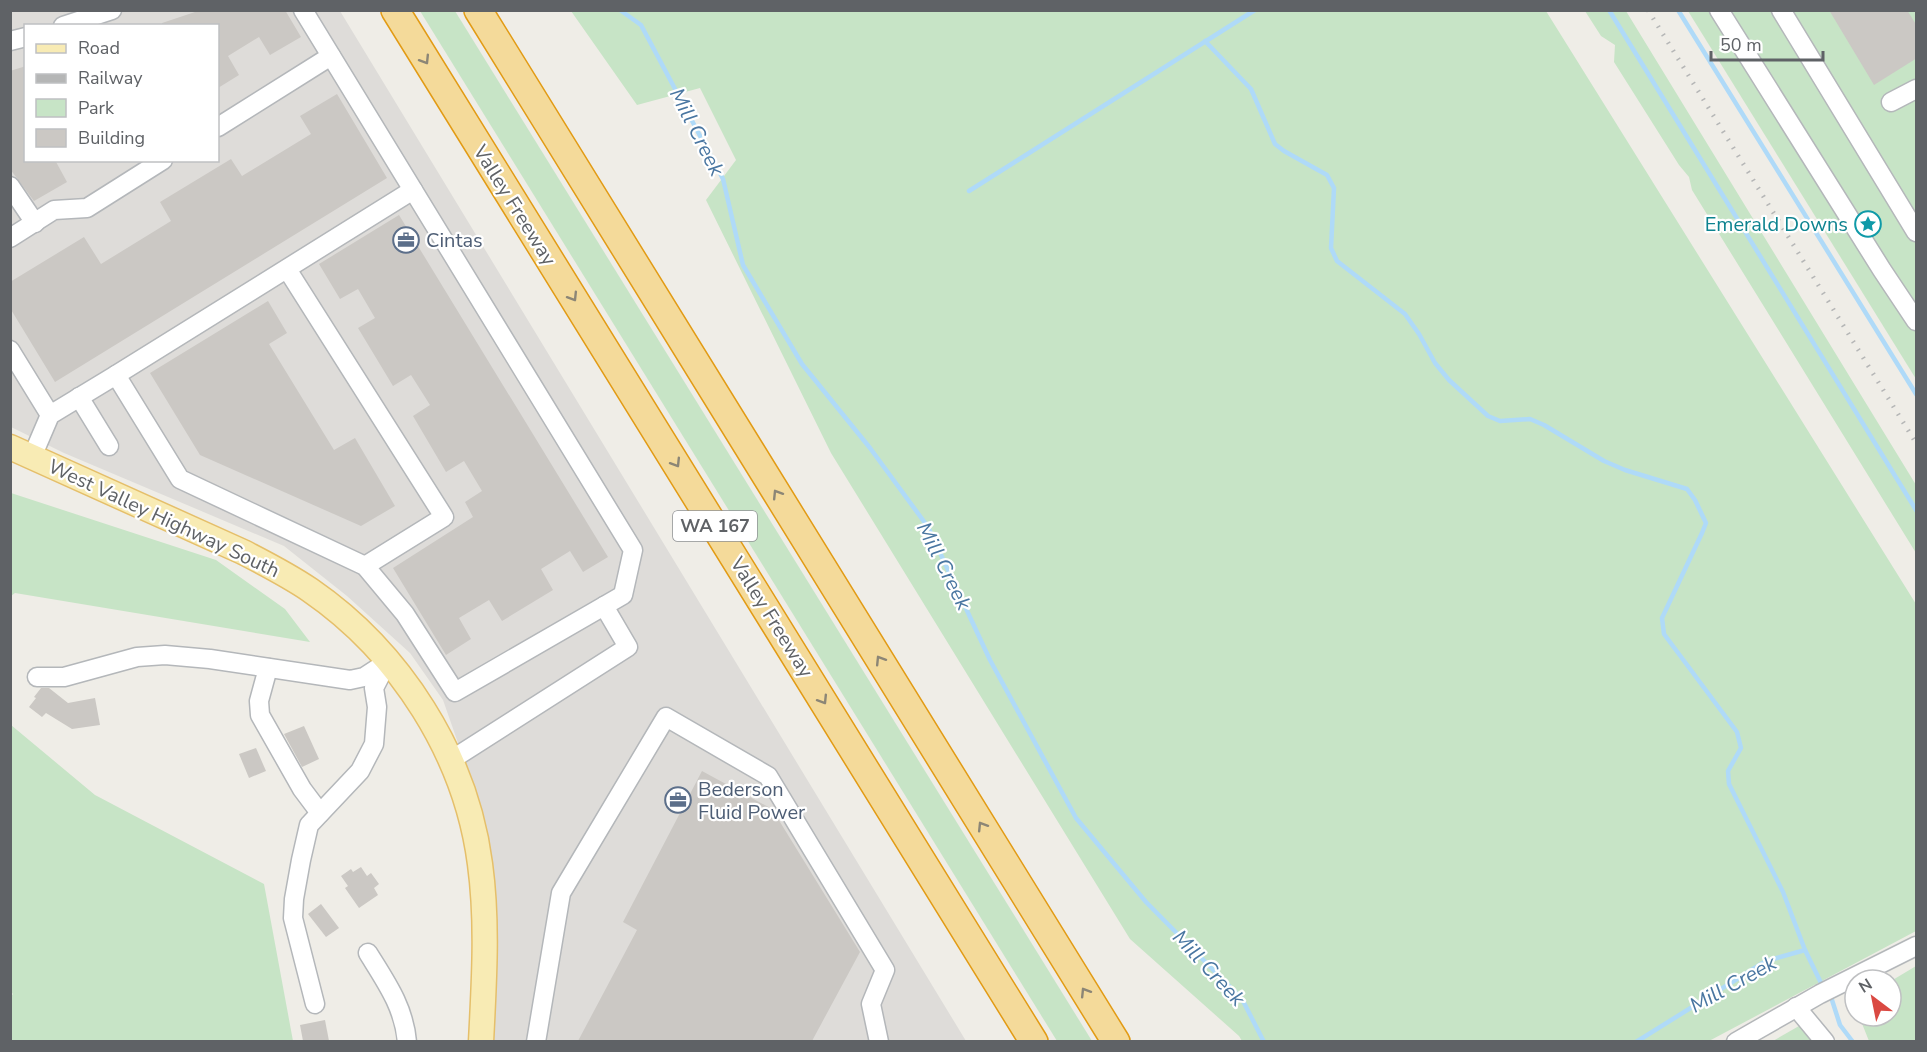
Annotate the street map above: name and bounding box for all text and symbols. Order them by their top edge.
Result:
legend [24,24,219,162]
scale bar [1711,24,1824,62]
text: 50 m [1720,33,1762,57]
text: Road [78,36,120,60]
one-way arrow [418,54,430,64]
text: Railway [78,66,143,90]
water label: Mill Creek [663,83,731,181]
text: Park [78,96,115,120]
text: Building [78,126,145,150]
street label: Valley Freeway [466,139,563,271]
place icon: Emerald Downs [1853,209,1883,239]
place label: Emerald Downs [1705,211,1848,238]
office icon: Cintas [391,225,421,255]
place label: Cintas [426,227,483,254]
one-way arrow [565,291,577,301]
street label: West Valley Highway South [44,453,284,584]
one-way arrow [668,457,680,467]
one-way arrow [773,490,785,500]
road number: WA 167 [673,511,757,541]
water label: Mill Creek [910,517,978,615]
street label: Valley Freeway [723,551,820,683]
one-way arrow [875,656,887,666]
one-way arrow [815,694,827,704]
place label: Bederson Fluid Power [698,776,805,826]
office icon: Bederson Fluid Power [663,785,693,815]
one-way arrow [978,822,990,832]
water label: Mill Creek [1166,924,1252,1013]
water label: Mill Creek [1685,948,1782,1019]
north arrow [1843,968,1903,1028]
text: N [1855,974,1876,999]
one-way arrow [1080,988,1092,998]

